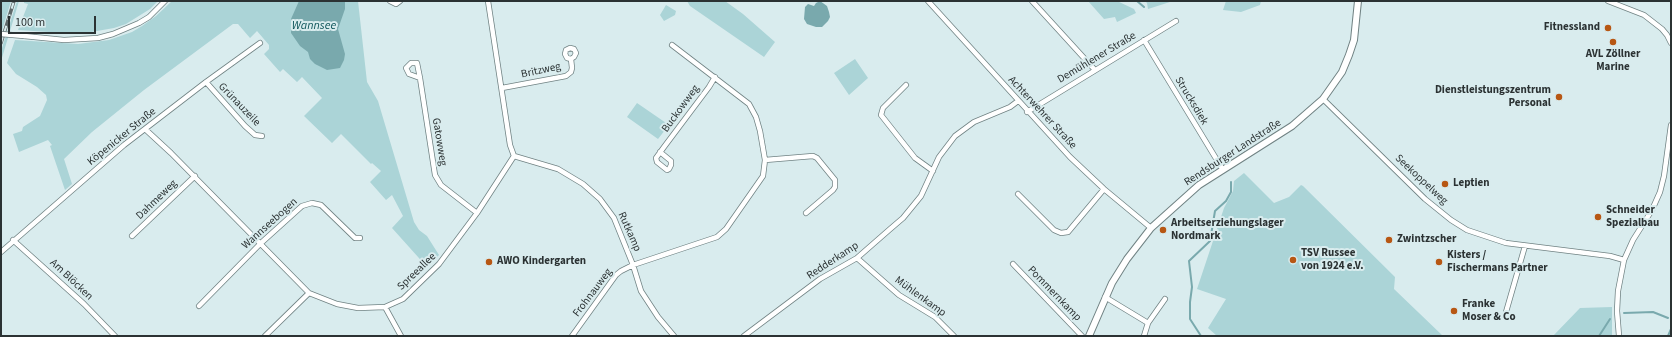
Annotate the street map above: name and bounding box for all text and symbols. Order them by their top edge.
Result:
scale bar [10,8,98,34]
text: 100 m [15,14,45,31]
water label: Wannsee [292,19,336,33]
place label: Fitnessland [1544,21,1600,35]
marker: Fitnessland [1603,23,1613,33]
street label: Demühlener Straße [1055,29,1139,87]
marker: AVL Zöllner Marine [1608,37,1618,47]
place label: AVL Zöllner Marine [1586,48,1640,74]
street label: Britzweg [520,60,562,82]
street label: Achterwehrer Straße [1005,74,1079,152]
street label: Strucksdiek [1171,74,1211,128]
street label: Grünauzeile [215,81,263,129]
street label: Buckowweg [659,83,703,135]
place label: Dienstleistungszentrum Personal [1435,84,1551,110]
marker: Dienstleistungszentrum Personal [1554,92,1564,102]
street label: Köpenicker Straße [85,105,159,169]
street label: Gatowweg [429,117,449,167]
street label: Rendsburger Landstraße [1182,117,1284,189]
street label: Seekoppelweg [1392,152,1450,208]
street label: Dahmeweg [134,177,180,223]
place label: Leptien [1453,177,1489,191]
marker: Leptien [1440,179,1450,189]
street label: Wannseebogen [239,196,301,252]
place label: Schneider Spezialbau [1606,204,1659,230]
street label: Rutkamp [614,210,644,254]
marker: Schneider Spezialbau [1593,212,1603,222]
place label: Arbeitserziehungslager Nordmark [1171,217,1284,243]
marker: Arbeitserziehungslager Nordmark [1158,225,1168,235]
place label: Zwintzscher [1397,233,1456,247]
marker: Zwintzscher [1384,235,1394,245]
street label: Redderkamp [805,239,861,283]
place label: TSV Russee von 1924 e.V. [1301,247,1363,273]
place label: Kisters / Fischermans Partner [1447,249,1548,275]
street label: Spreeallee [395,250,439,294]
place label: AWO Kindergarten [497,255,586,269]
marker: TSV Russee von 1924 e.V. [1288,255,1298,265]
street label: Am Blöcken [47,257,95,303]
marker: AWO Kindergarten [484,257,494,267]
marker: Kisters / Fischermans Partner [1434,257,1444,267]
street label: Pommernkamp [1024,264,1084,324]
street label: Frohnauweg [571,266,615,320]
street label: Mühlenkamp [892,274,948,320]
place label: Franke Moser & Co [1462,298,1516,324]
marker: Franke Moser & Co [1449,306,1459,316]

